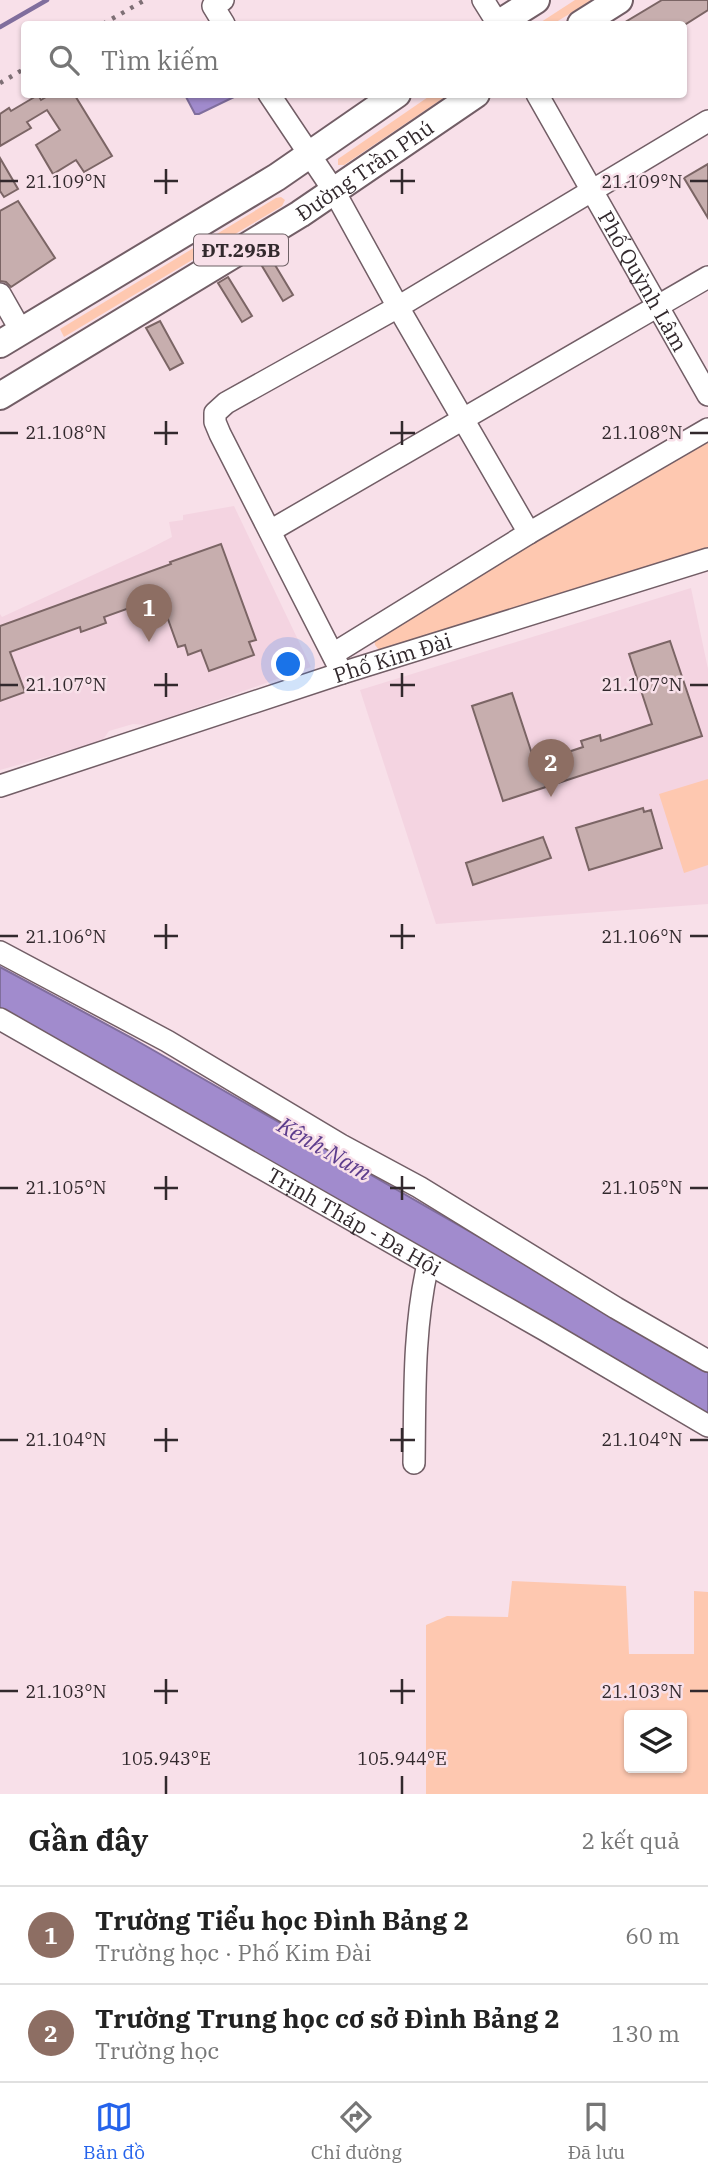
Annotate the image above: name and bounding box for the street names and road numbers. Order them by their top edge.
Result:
street label: Đường Trần Phú [290,113,439,227]
street label: Phố Quỳnh Lâm [592,206,694,356]
road number: ĐT.295B [194,234,288,266]
street label: Phố Kim Đài [330,626,455,689]
street label: Trịnh Tháp - Đa Hội [262,1160,446,1282]

